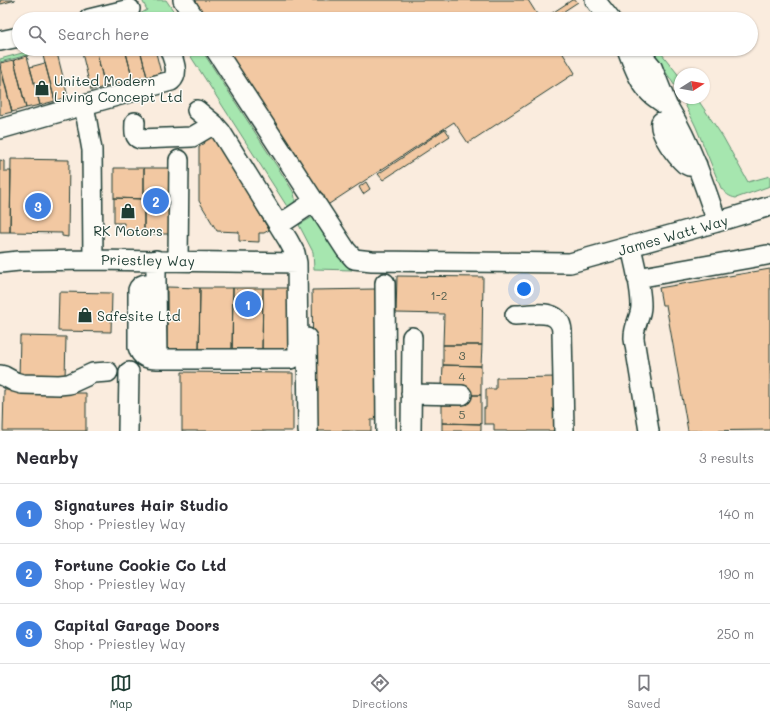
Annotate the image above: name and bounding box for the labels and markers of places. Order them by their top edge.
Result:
place label: United Modern Living Concept Ltd [54,71,182,106]
shop icon: United Modern Living Concept Ltd [33,79,51,97]
pin: 2 [143,186,169,216]
pin: 3 [25,191,51,221]
shop icon: RK Motors [119,202,137,220]
place label: RK Motors [93,221,163,240]
pin: 1 [235,289,261,319]
shop icon: Safesite Ltd [76,306,94,324]
place label: Safesite Ltd [97,306,181,325]

